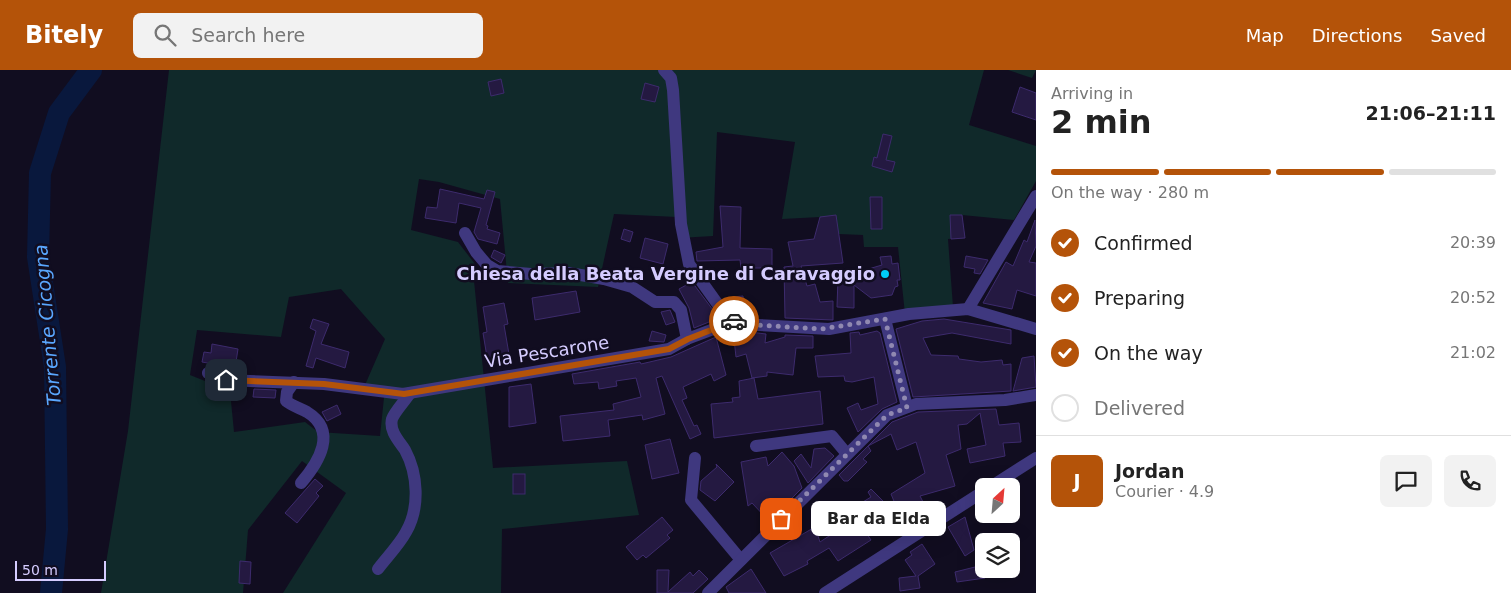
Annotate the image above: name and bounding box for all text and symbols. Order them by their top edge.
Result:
search box [133,13,483,58]
text: Bitely [25,21,103,49]
icon: search [151,21,179,49]
text: Search here [191,24,305,46]
text: Map [1246,25,1284,46]
text: Directions [1312,25,1402,46]
text: Saved [1430,25,1486,46]
text: Arriving in [1051,84,1133,103]
text: 21:06–21:11 [1366,102,1496,124]
text: 2 min [1051,103,1152,141]
text: On the way · 280 m [1051,183,1209,202]
icon: check [1051,229,1079,257]
text: Confirmed [1094,232,1193,254]
text: 20:39 [1450,233,1496,252]
water label: Torrente Cicogna [29,243,65,407]
place label: Chiesa della Beata Vergine di Caravaggio [456,263,875,284]
marker: Chiesa della Beata Vergine di Caravaggio [879,268,891,280]
icon: check [1051,284,1079,312]
text: Preparing [1094,287,1185,309]
text: 20:52 [1450,288,1496,307]
courier [709,296,759,346]
icon: car [720,307,748,335]
street label: Via Pescarone [483,331,611,372]
icon: check [1051,339,1079,367]
text: On the way [1094,342,1203,364]
text: 21:02 [1450,343,1496,362]
pin [205,359,247,401]
icon: home [212,366,240,394]
text: Delivered [1094,397,1185,419]
button: chat [1380,455,1432,507]
button: phone [1444,455,1496,507]
text: Jordan [1115,460,1184,482]
text: J [1073,470,1081,492]
north arrow [975,478,1020,522]
map controls [975,478,1020,578]
text: Courier · 4.9 [1115,482,1214,501]
pin [760,498,802,540]
callout: Bar da Elda [811,502,946,536]
icon: bag [767,505,795,533]
text: Bar da Elda [827,509,930,528]
button: layers [975,533,1020,578]
scale bar [15,558,106,581]
text: 50 m [22,562,58,578]

